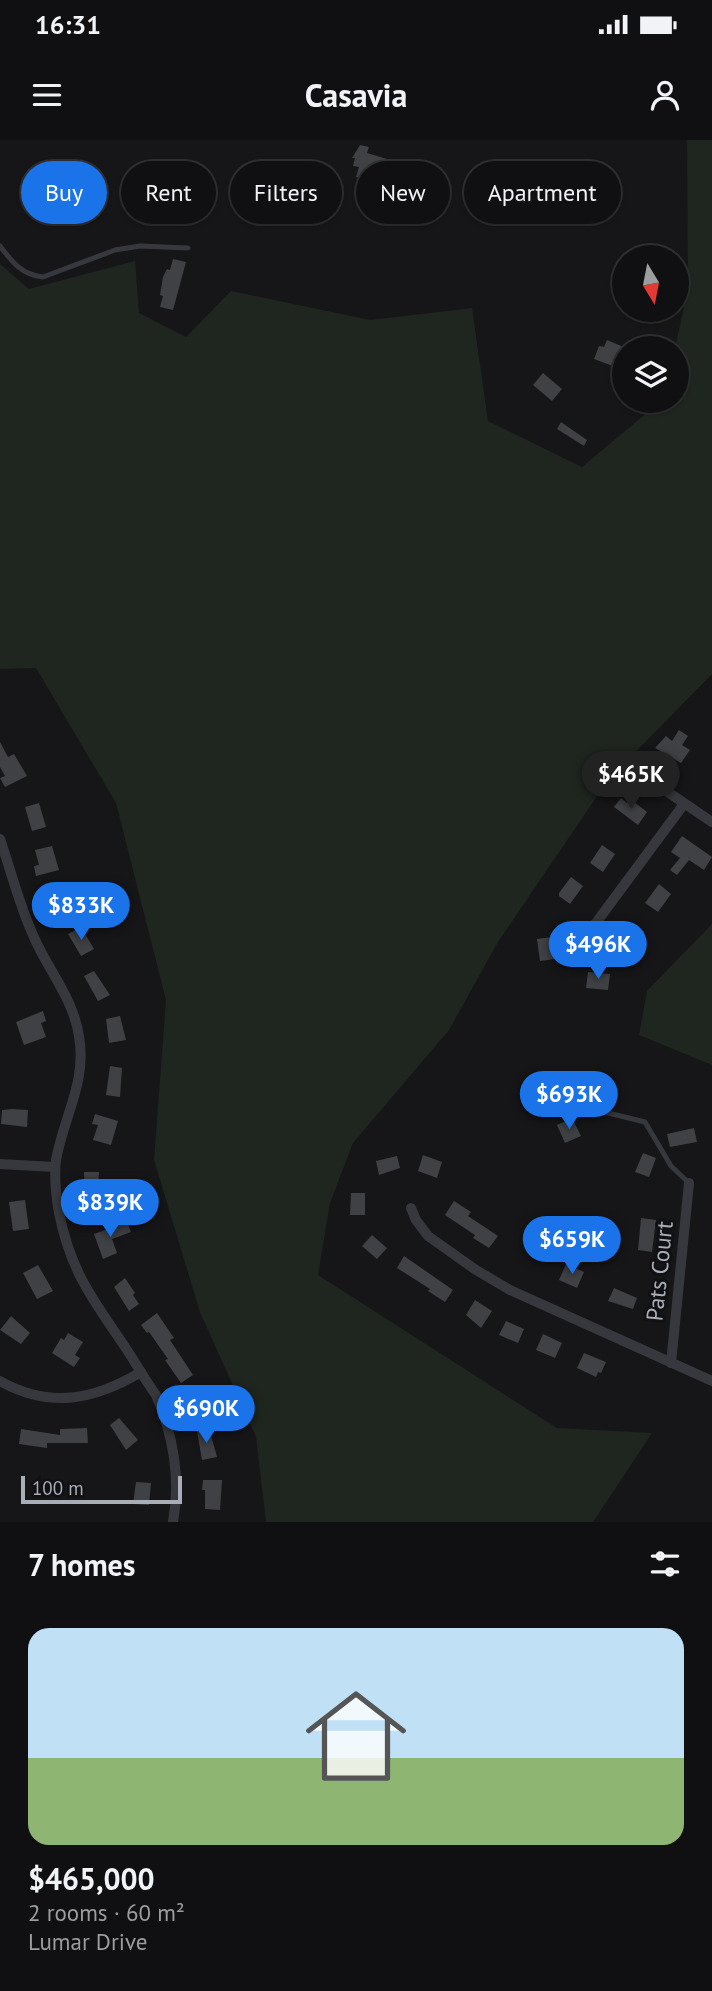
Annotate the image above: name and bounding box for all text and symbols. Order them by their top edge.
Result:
text: 16:31 [35,8,101,41]
text: Casavia [305,74,407,116]
icon: menu [28,76,66,114]
icon: person [646,76,684,114]
chip: Buy [21,161,107,224]
chip: Rent [121,161,216,224]
chip: Filters [230,161,342,224]
chip: New [356,161,450,224]
chip: Apartment [464,161,621,224]
north arrow [612,245,690,322]
map controls [612,245,689,413]
button: layers [612,336,689,413]
pin: $465K [582,752,680,811]
text: $465K [598,759,664,788]
pin: $833K [32,882,130,942]
text: $833K [48,890,114,919]
pin: $496K [549,922,647,981]
text: $496K [565,929,631,958]
pin: $693K [520,1072,618,1131]
text: $693K [536,1079,602,1108]
pin: $839K [61,1180,159,1239]
text: $839K [77,1187,143,1216]
pin: $659K [523,1216,621,1276]
street label: Pats Court [639,1219,679,1322]
text: $659K [539,1224,605,1253]
pin: $690K [157,1386,255,1445]
text: $690K [173,1393,239,1422]
scale bar [21,1473,182,1505]
text: 100 m [32,1476,84,1500]
text: 7 homes [28,1545,136,1584]
icon: filters [646,1545,684,1583]
icon: home [293,1673,419,1799]
text: $465,000 [28,1859,155,1898]
text: 2 rooms · 60 m² [28,1898,185,1927]
text: Lumar Drive [28,1927,147,1956]

